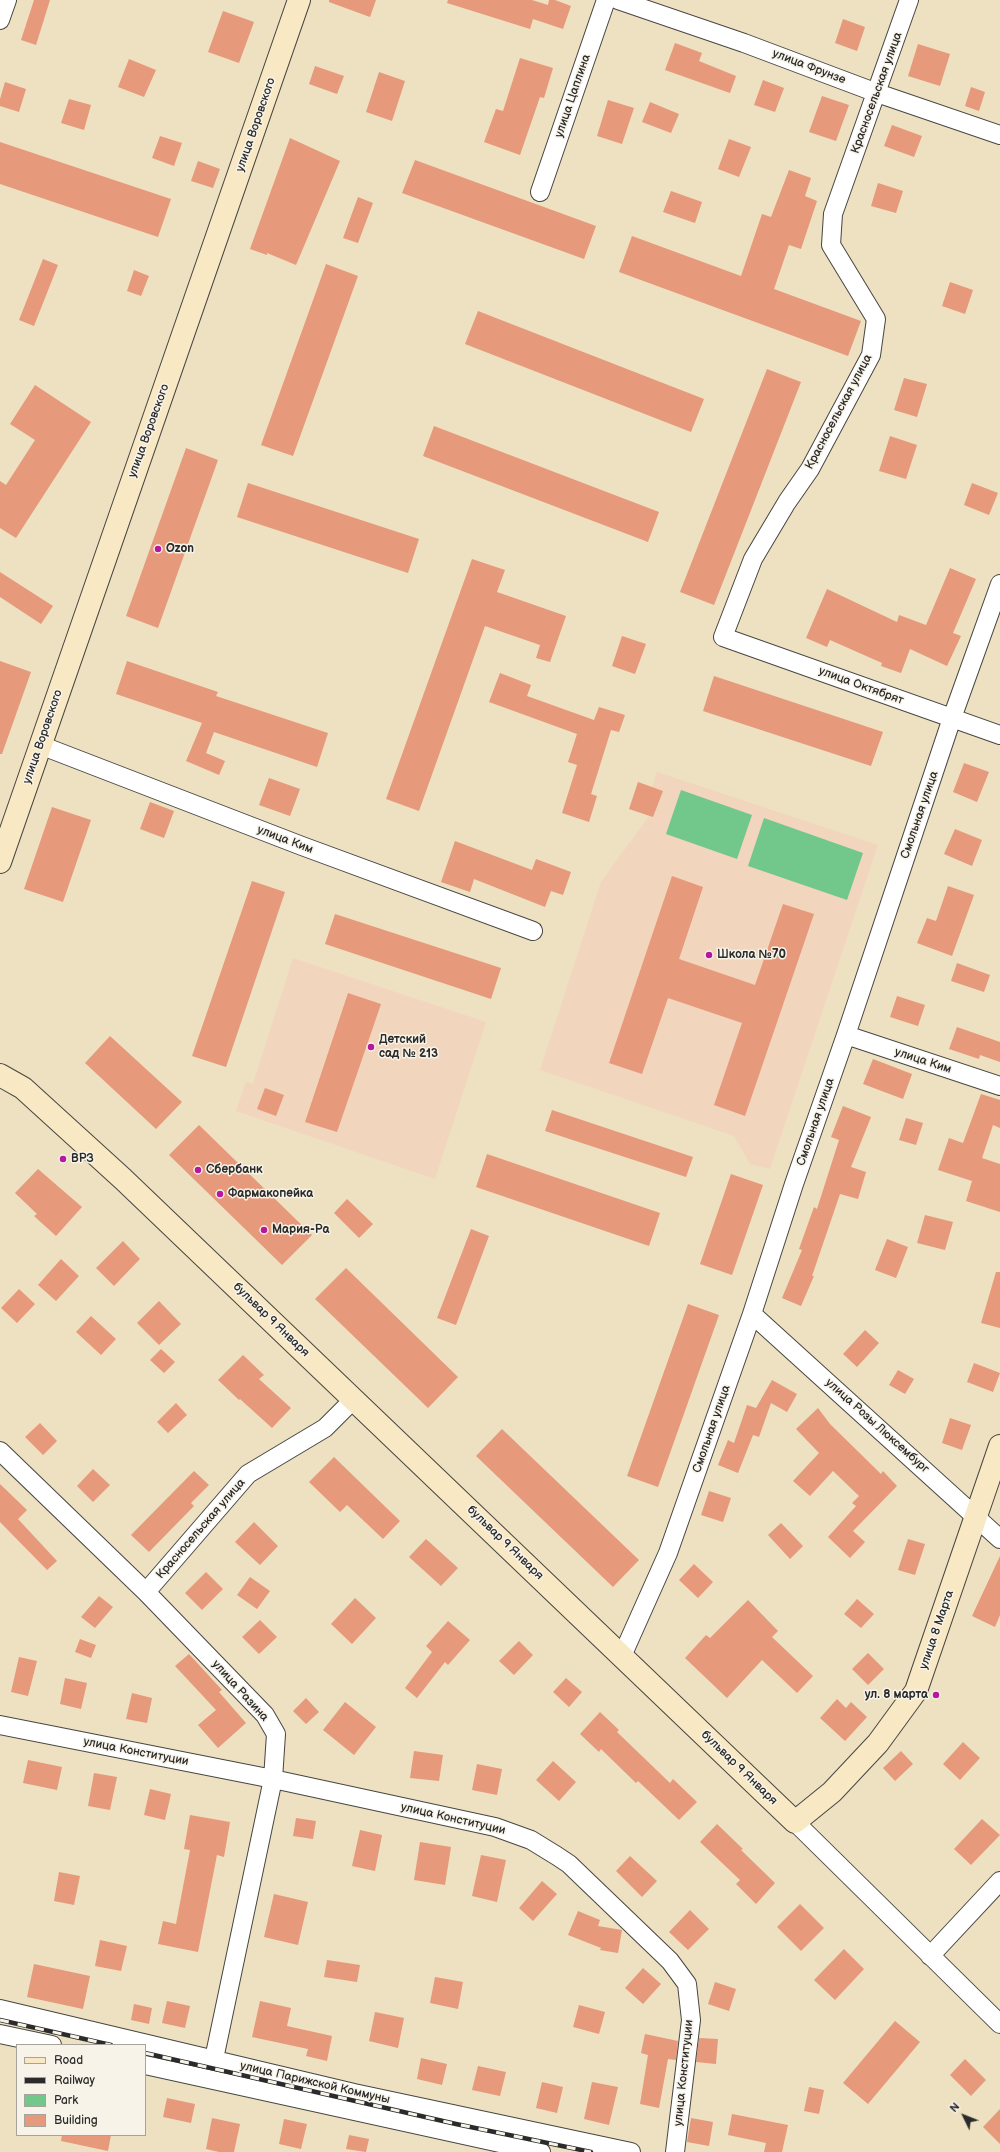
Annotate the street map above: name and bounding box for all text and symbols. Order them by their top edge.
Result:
street label: Красносельская улица [848,30,906,156]
street label: улица Фрунзе [770,46,848,88]
street label: улица Цаплина [552,52,594,140]
street label: улица Воровского [233,76,279,174]
street label: Красносельская улица [803,352,875,472]
street label: улица Воровского [125,382,173,480]
place label: Ozon [166,542,194,556]
marker: Ozon [153,544,163,554]
street label: улица Октябрят [817,664,905,708]
street label: улица Воровского [20,688,66,786]
street label: Смольная улица [898,769,942,861]
street label: улица Ким [255,823,315,857]
place label: Школа №70 [717,948,786,962]
marker: Школа №70 [704,950,714,960]
place label: Детский сад № 213 [379,1033,438,1061]
marker: Детский сад № 213 [366,1042,376,1052]
street label: улица Ким [893,1045,953,1077]
street label: Смольная улица [794,1076,838,1168]
place label: ВРЗ [71,1152,94,1166]
marker: ВРЗ [58,1154,68,1164]
place label: Сбербанк [206,1163,263,1177]
marker: Сбербанк [193,1165,203,1175]
place label: Фармакопейка [228,1187,313,1201]
marker: Фармакопейка [215,1189,225,1199]
place label: Мария-Ра [272,1223,329,1237]
marker: Мария-Ра [259,1225,269,1235]
street label: бульвар 9 Января [230,1280,312,1360]
street label: улица Розы Люксембург [822,1376,932,1476]
street label: Смольная улица [690,1383,734,1475]
street label: Красносельская улица [154,1476,248,1582]
street label: бульвар 9 Января [464,1503,546,1583]
street label: улица 8 Марта [917,1589,957,1671]
street label: улица Разина [209,1657,271,1725]
place label: ул. 8 марта [865,1688,928,1702]
marker: ул. 8 марта [931,1690,941,1700]
street label: бульвар 9 Января [698,1728,780,1808]
street label: улица Конституции [82,1735,190,1769]
street label: улица Конституции [399,1800,507,1838]
street label: улица Конституции [671,2019,697,2127]
legend [16,2044,146,2136]
text: Road [54,2053,83,2068]
street label: улица Парижской Коммуны [239,2059,391,2107]
text: Railway [54,2073,95,2088]
text: Park [54,2093,78,2108]
north arrow [944,2096,984,2136]
text: N [947,2100,962,2115]
text: Building [54,2113,98,2128]

